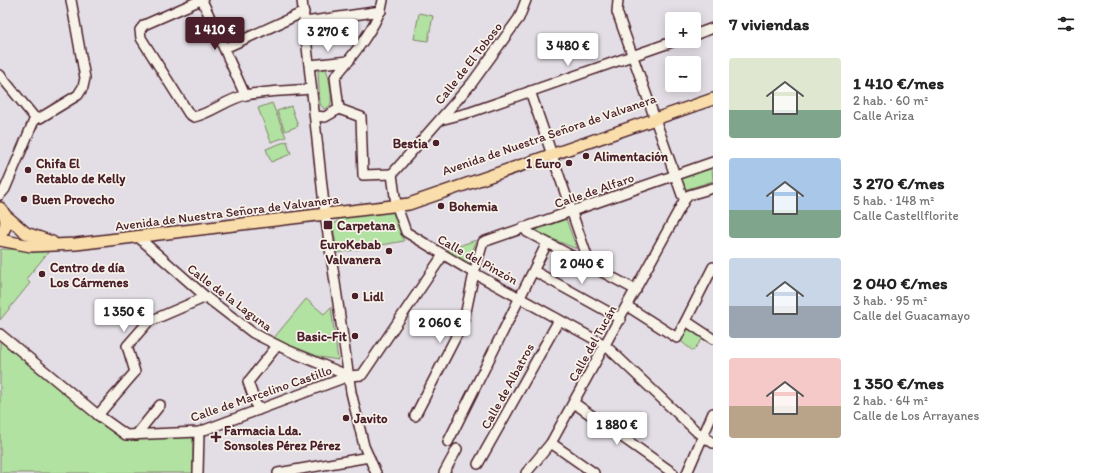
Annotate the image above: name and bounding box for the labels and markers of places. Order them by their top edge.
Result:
pin: 1 410 € [178,17,252,51]
pin: 3 270 € [291,19,365,53]
pin: 3 480 € [531,33,605,67]
place label: Bestia [393,136,428,151]
marker: Bestia [431,138,441,148]
place label: Alimentación [593,149,669,164]
marker: Alimentación [581,151,591,161]
place label: Chifa El Retablo de Kelly [36,156,126,187]
place label: 1 Euro [526,156,561,171]
marker: 1 Euro [564,158,574,168]
marker: Chifa El Retablo de Kelly [23,165,33,175]
place label: Buen Provecho [32,192,115,207]
marker: Buen Provecho [19,194,29,204]
place label: Bohemia [449,199,498,214]
marker: Bohemia [436,201,446,211]
place label: Carpetana [337,218,396,234]
marker: Carpetana [322,219,334,231]
place label: EuroKebab Valvanera [320,237,381,267]
marker: EuroKebab Valvanera [384,246,394,256]
pin: 2 040 € [545,251,619,285]
place label: Centro de día Los Cármenes [50,260,129,290]
marker: Centro de día Los Cármenes [37,269,47,279]
place label: Lidl [363,289,384,304]
marker: Lidl [350,291,360,301]
pin: 1 350 € [87,299,161,333]
pin: 2 060 € [403,310,477,344]
place label: Basic-Fit [297,329,347,344]
marker: Basic-Fit [350,331,360,341]
place label: Javito [353,411,388,426]
pin: 1 880 € [580,412,654,446]
marker: Javito [341,413,351,423]
place label: Farmacia Lda. Sonsoles Pérez Pérez [224,423,342,453]
marker: Farmacia Lda. Sonsoles Pérez Pérez [211,432,221,442]

